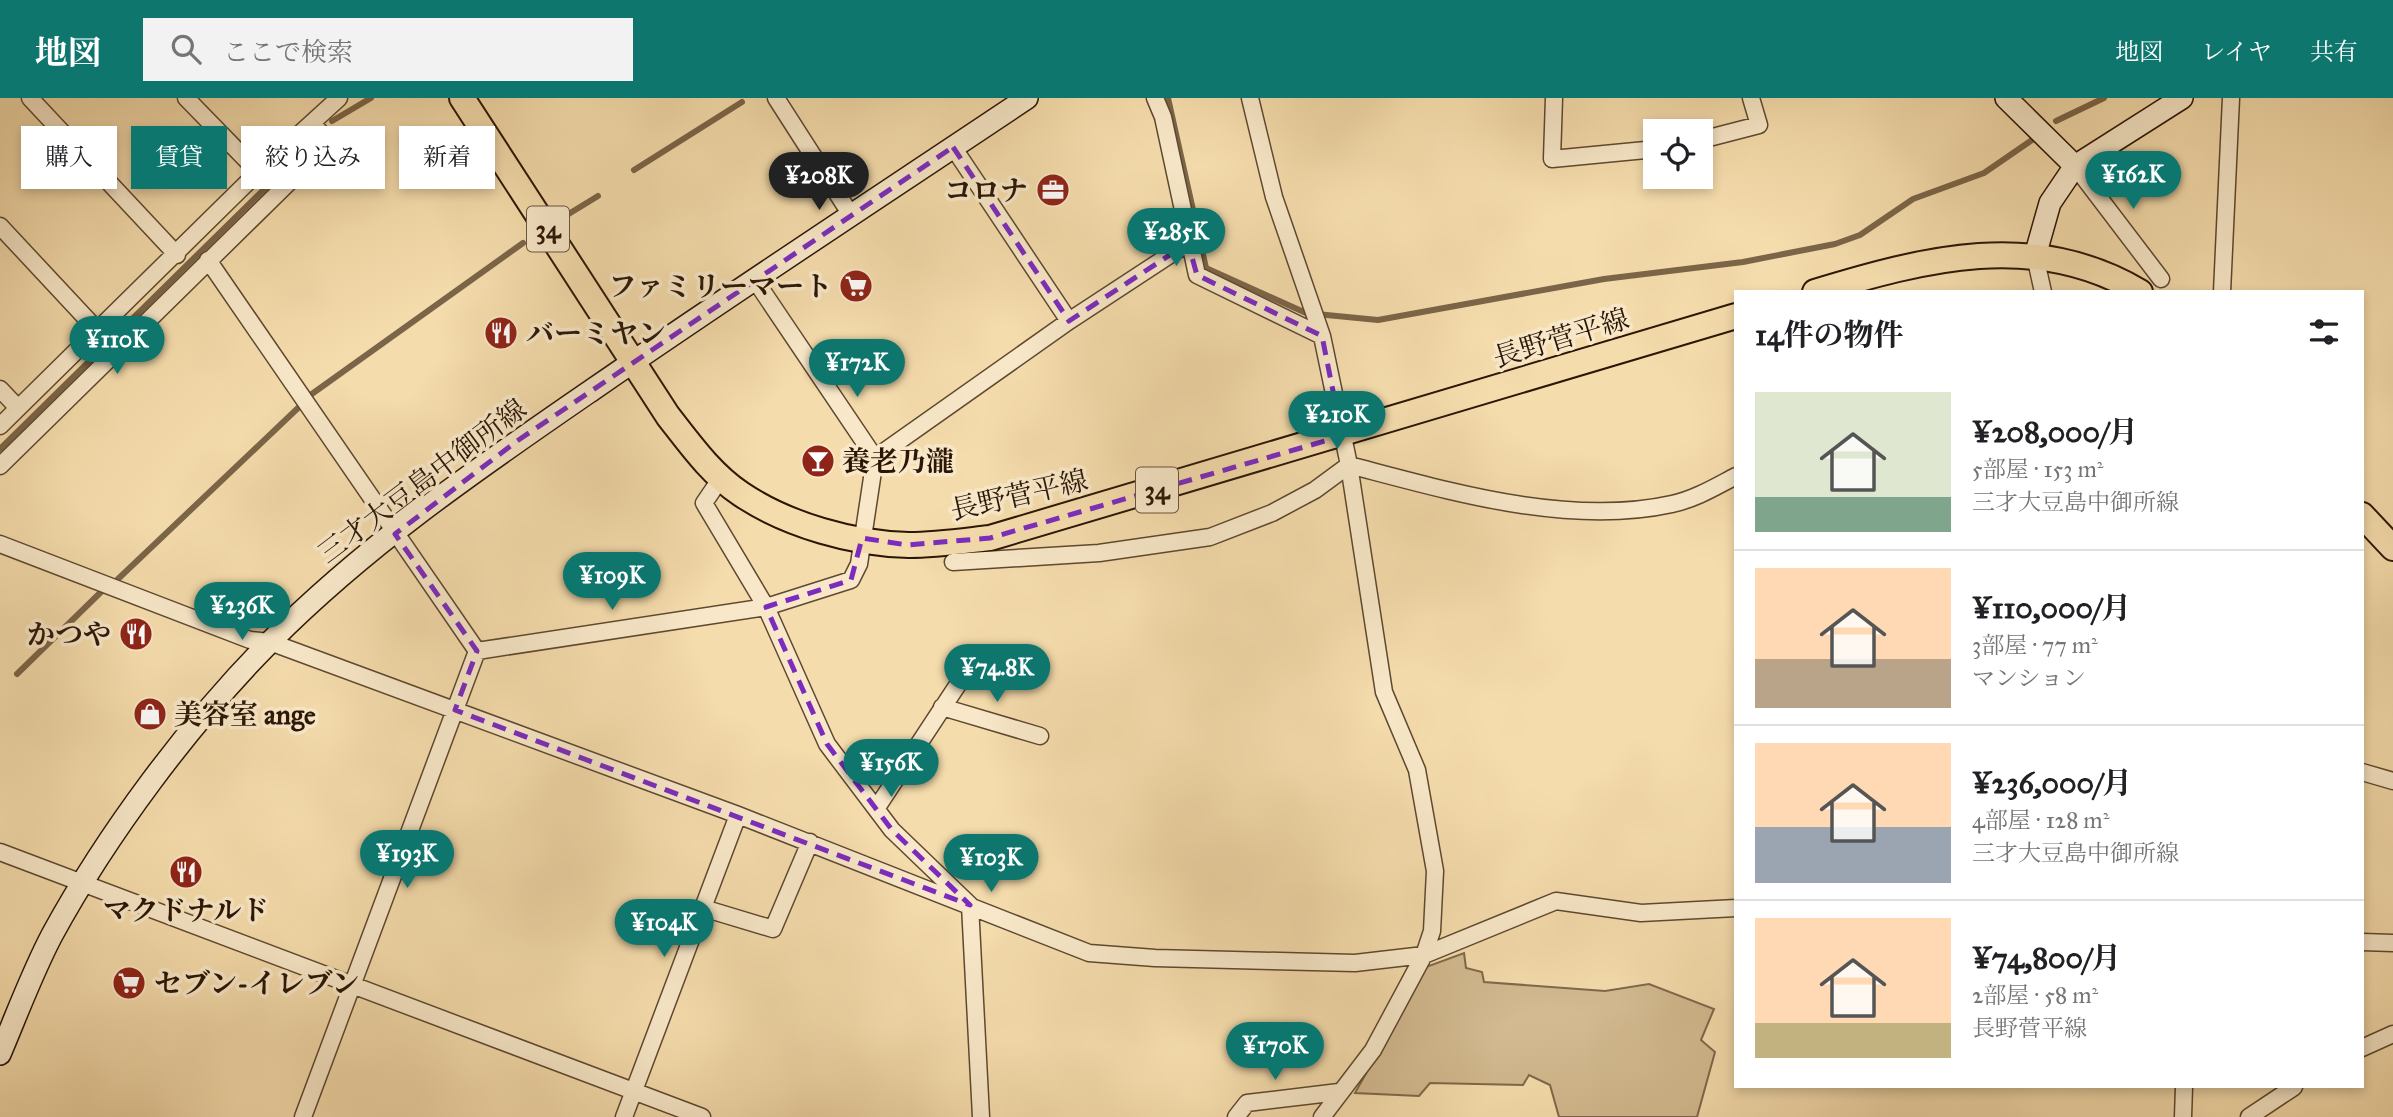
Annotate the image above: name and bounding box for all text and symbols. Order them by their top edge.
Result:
search box [143,18,633,81]
icon: search [167,30,205,68]
text: 地図 [35,33,101,73]
text: ここで検索 [223,36,353,68]
text: 地図 [2115,37,2163,67]
text: レイヤ [2201,37,2272,67]
text: 共有 [2310,37,2358,67]
map controls [1643,119,1713,189]
button: locate [1643,119,1713,189]
chip: 購入 [21,126,117,189]
chip: 賃貸 [131,126,227,189]
chip: 絞り込み [241,126,385,189]
chip: 新着 [399,126,495,189]
pin: ¥208K [770,152,868,212]
pin: ¥162K [2084,152,2182,211]
text: ¥162K [2101,160,2165,188]
text: ¥208K [785,161,853,189]
office icon: コロナ [1034,171,1072,209]
place label: コロナ [944,173,1028,208]
road number: 34 [527,206,569,252]
pin: ¥285K [1127,208,1225,268]
text: ¥285K [1143,217,1209,245]
supermarket icon: ファミリーマート [837,267,875,305]
place label: ファミリーマート [609,269,832,304]
street label: 長野菅平線 [1489,301,1633,375]
icon: filters [2305,313,2343,351]
restaurant icon: バーミヤン [482,314,520,352]
pin: ¥110K [68,316,166,376]
place label: バーミヤン [526,316,666,351]
text: 14件の物件 [1755,317,1904,353]
text: ¥110K [86,325,148,353]
pin: ¥172K [808,340,906,399]
text: ¥172K [825,348,889,376]
street label: 三才大豆島中御所線 [311,391,533,571]
pin: ¥210K [1288,392,1386,451]
text: ¥210K [1304,400,1370,428]
text: ¥208,000/月 [1972,414,2138,450]
icon: home [1811,420,1895,504]
bar icon: 養老乃瀧 [799,442,837,480]
place label: 養老乃瀧 [842,444,954,479]
text: 5部屋 · 153 m² [1972,455,2103,483]
street label: 長野菅平線 [947,462,1091,528]
road number: 34 [1136,468,1178,512]
text: 三才大豆島中御所線 [1972,488,2179,516]
pin: ¥109K [563,552,661,612]
text: ¥109K [579,561,645,589]
pin: ¥236K [193,582,291,642]
text: ¥110,000/月 [1972,590,2131,626]
text: ¥236K [210,591,274,619]
icon: home [1811,596,1895,680]
restaurant icon: かつや [117,615,155,653]
place label: かつや [27,617,111,652]
text: 3部屋 · 77 m² [1972,631,2098,659]
pin: ¥74.8K [940,644,1054,704]
text: ¥74.8K [960,653,1034,681]
text: マンション [1972,664,2086,692]
shop icon: 美容室 ange [131,695,169,733]
place label: 美容室 ange [174,697,316,732]
pin: ¥156K [842,740,940,799]
text: ¥156K [860,748,922,776]
text: ¥236,000/月 [1972,765,2132,801]
icon: home [1811,771,1895,855]
text: 4部屋 · 128 m² [1972,806,2109,834]
pin: ¥193K [358,830,456,890]
pin: ¥103K [942,834,1040,894]
text: ¥193K [376,839,438,867]
text: 三才大豆島中御所線 [1972,839,2179,867]
text: ¥103K [960,843,1023,871]
restaurant icon: マクドナルド [167,853,205,891]
place label: マクドナルド [103,893,269,928]
pin: ¥104K [615,900,713,959]
text: ¥104K [631,908,697,936]
text: ¥74,800/月 [1972,940,2121,976]
icon: home [1811,946,1895,1030]
supermarket icon: セブン-イレブン [110,964,148,1002]
place label: セブン-イレブン [154,966,359,1001]
text: 2部屋 · 58 m² [1972,981,2098,1009]
text: 長野菅平線 [1972,1014,2087,1042]
pin: ¥170K [1226,1023,1324,1082]
text: ¥170K [1242,1031,1308,1059]

